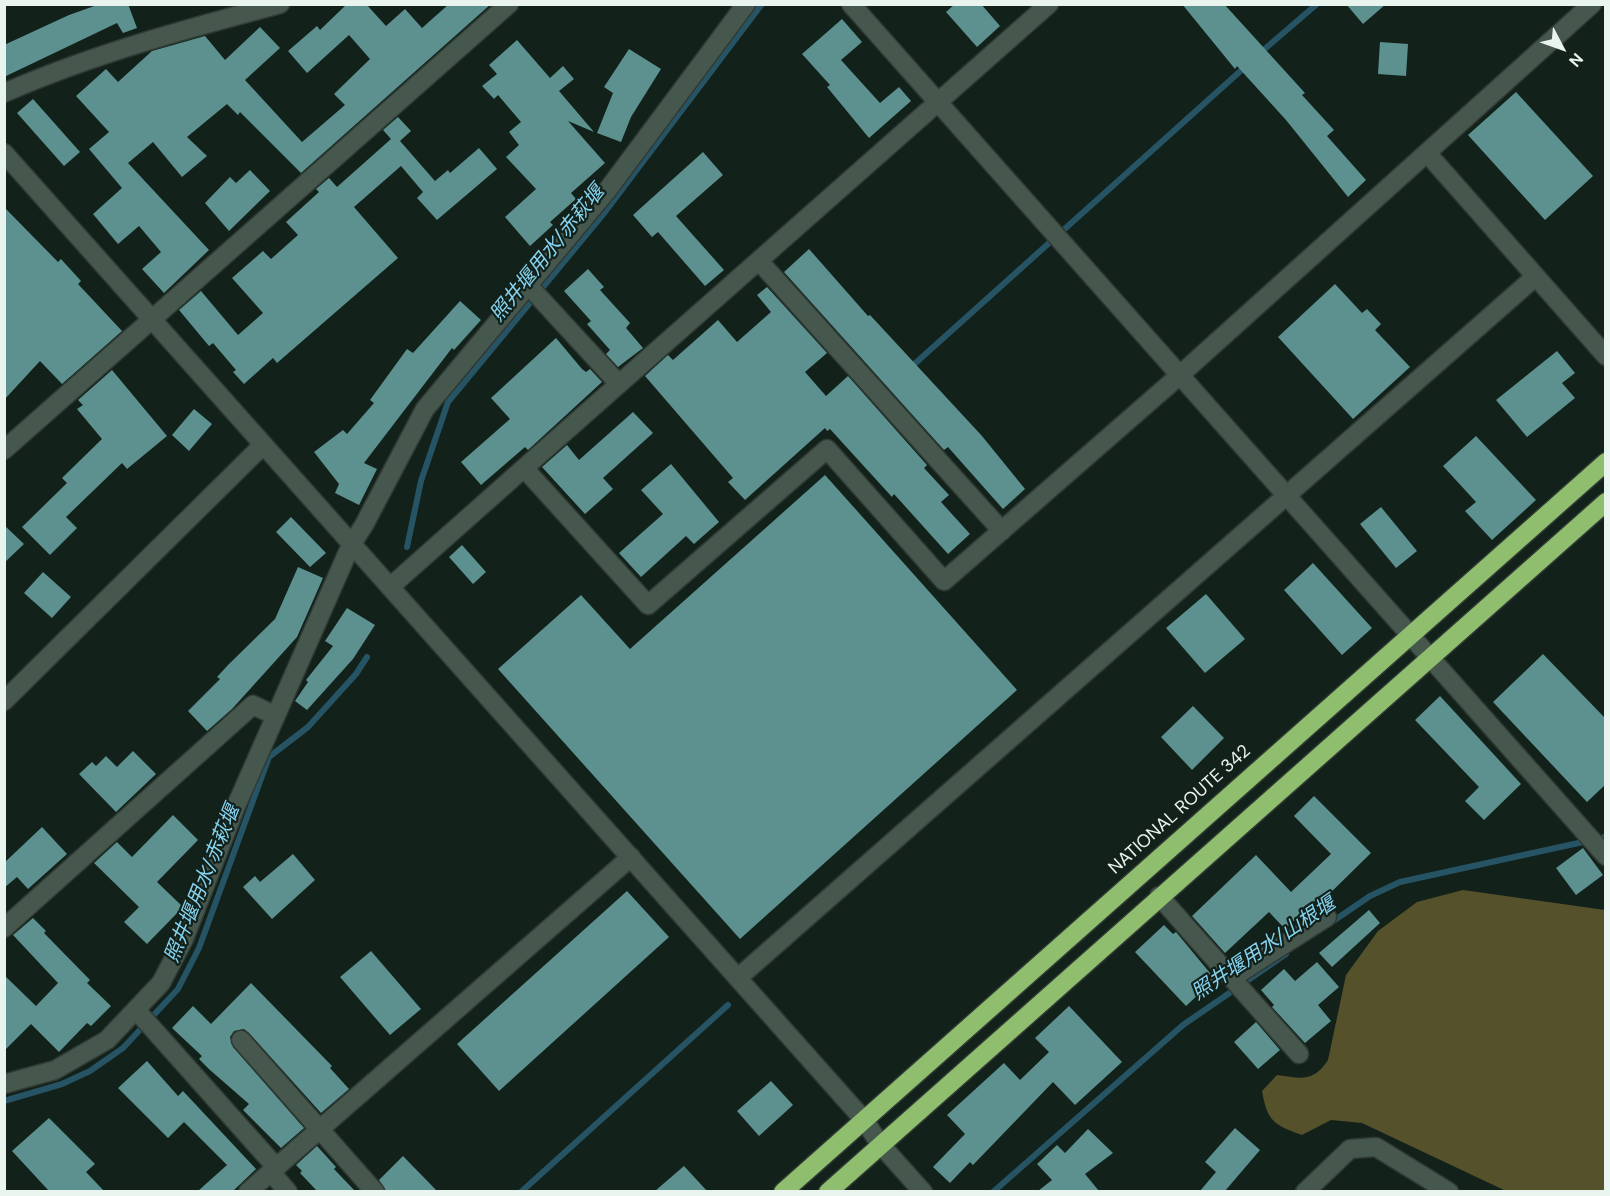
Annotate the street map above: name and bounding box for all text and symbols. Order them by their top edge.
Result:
north arrow [1532,18,1592,78]
text: N [1564,49,1588,71]
water label: 照井堰用水/赤萩堰 [486,181,610,327]
street label: NATIONAL ROUTE 342 [1105,741,1255,879]
water label: 照井堰用水/赤萩堰 [160,802,246,966]
water label: 照井堰用水/山根堰 [1188,892,1340,1006]

